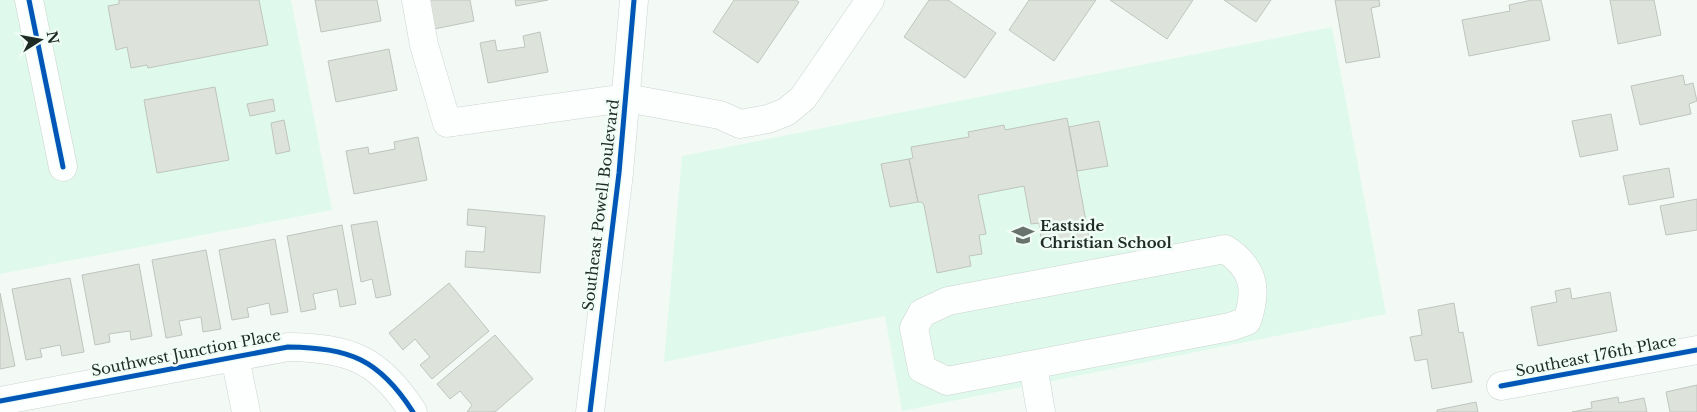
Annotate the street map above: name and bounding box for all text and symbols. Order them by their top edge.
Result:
north arrow [15,15,65,65]
text: N [43,29,63,46]
street label: Southeast Powell Boulevard [578,98,623,312]
place label: Eastside Christian School [1040,216,1172,252]
school or university icon: Eastside Christian School [1010,222,1036,248]
street label: Southwest Junction Place [90,325,282,380]
street label: Southeast 176th Place [1514,331,1678,380]

